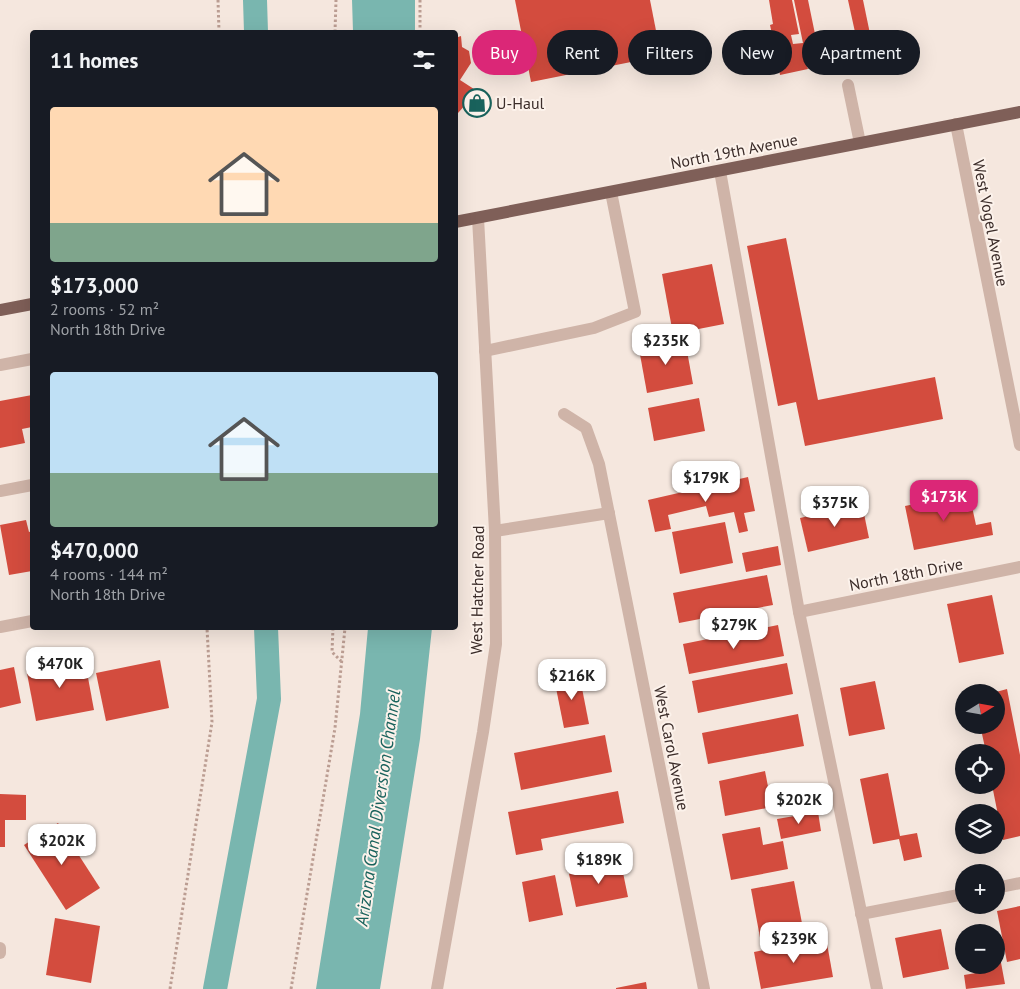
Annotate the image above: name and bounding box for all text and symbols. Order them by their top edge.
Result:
chip: Buy [472,30,537,75]
chip: Rent [547,30,618,75]
chip: Filters [628,30,712,75]
chip: New [722,30,792,75]
chip: Apartment [802,30,920,75]
icon: filters [410,46,438,74]
text: 11 homes [50,47,138,74]
shop icon: U-Haul [462,88,492,118]
place label: U-Haul [496,93,545,113]
street label: North 19th Avenue [669,129,799,173]
icon: home [199,139,289,229]
street label: West Vogel Avenue [969,158,1013,288]
text: $173,000 [50,272,139,299]
text: 2 rooms · 52 m² [50,299,159,319]
text: North 18th Drive [50,319,165,339]
pin: $235K [631,324,701,366]
text: $235K [643,330,689,350]
icon: home [199,404,289,494]
pin: $179K [671,460,741,503]
text: $179K [683,467,729,487]
pin: $173K [909,480,979,522]
pin: $375K [800,486,870,528]
text: $173K [921,486,967,506]
text: $375K [812,492,858,512]
street label: West Hatcher Road [466,525,488,655]
text: $470,000 [50,537,139,564]
street label: North 18th Drive [847,553,965,595]
text: 4 rooms · 144 m² [50,564,168,584]
text: North 18th Drive [50,584,165,604]
pin: $279K [699,608,769,650]
text: $279K [711,614,757,634]
pin: $470K [25,646,95,689]
text: $470K [37,653,83,673]
pin: $216K [537,658,607,701]
text: $216K [549,665,595,685]
street label: West Carol Avenue [650,684,694,812]
north arrow [955,684,1005,734]
map controls [955,684,1005,974]
water label: Arizona Canal Diversion Channel [349,688,406,929]
button: locate [955,744,1005,794]
pin: $202K [764,782,834,825]
text: $202K [776,789,822,809]
button: layers [955,804,1005,854]
pin: $202K [27,824,97,866]
text: $202K [39,830,85,850]
pin: $189K [564,842,634,885]
text: $189K [576,849,622,869]
button: + [955,864,1005,914]
pin: $239K [759,922,829,964]
button: − [955,924,1005,974]
text: $239K [771,928,817,948]

